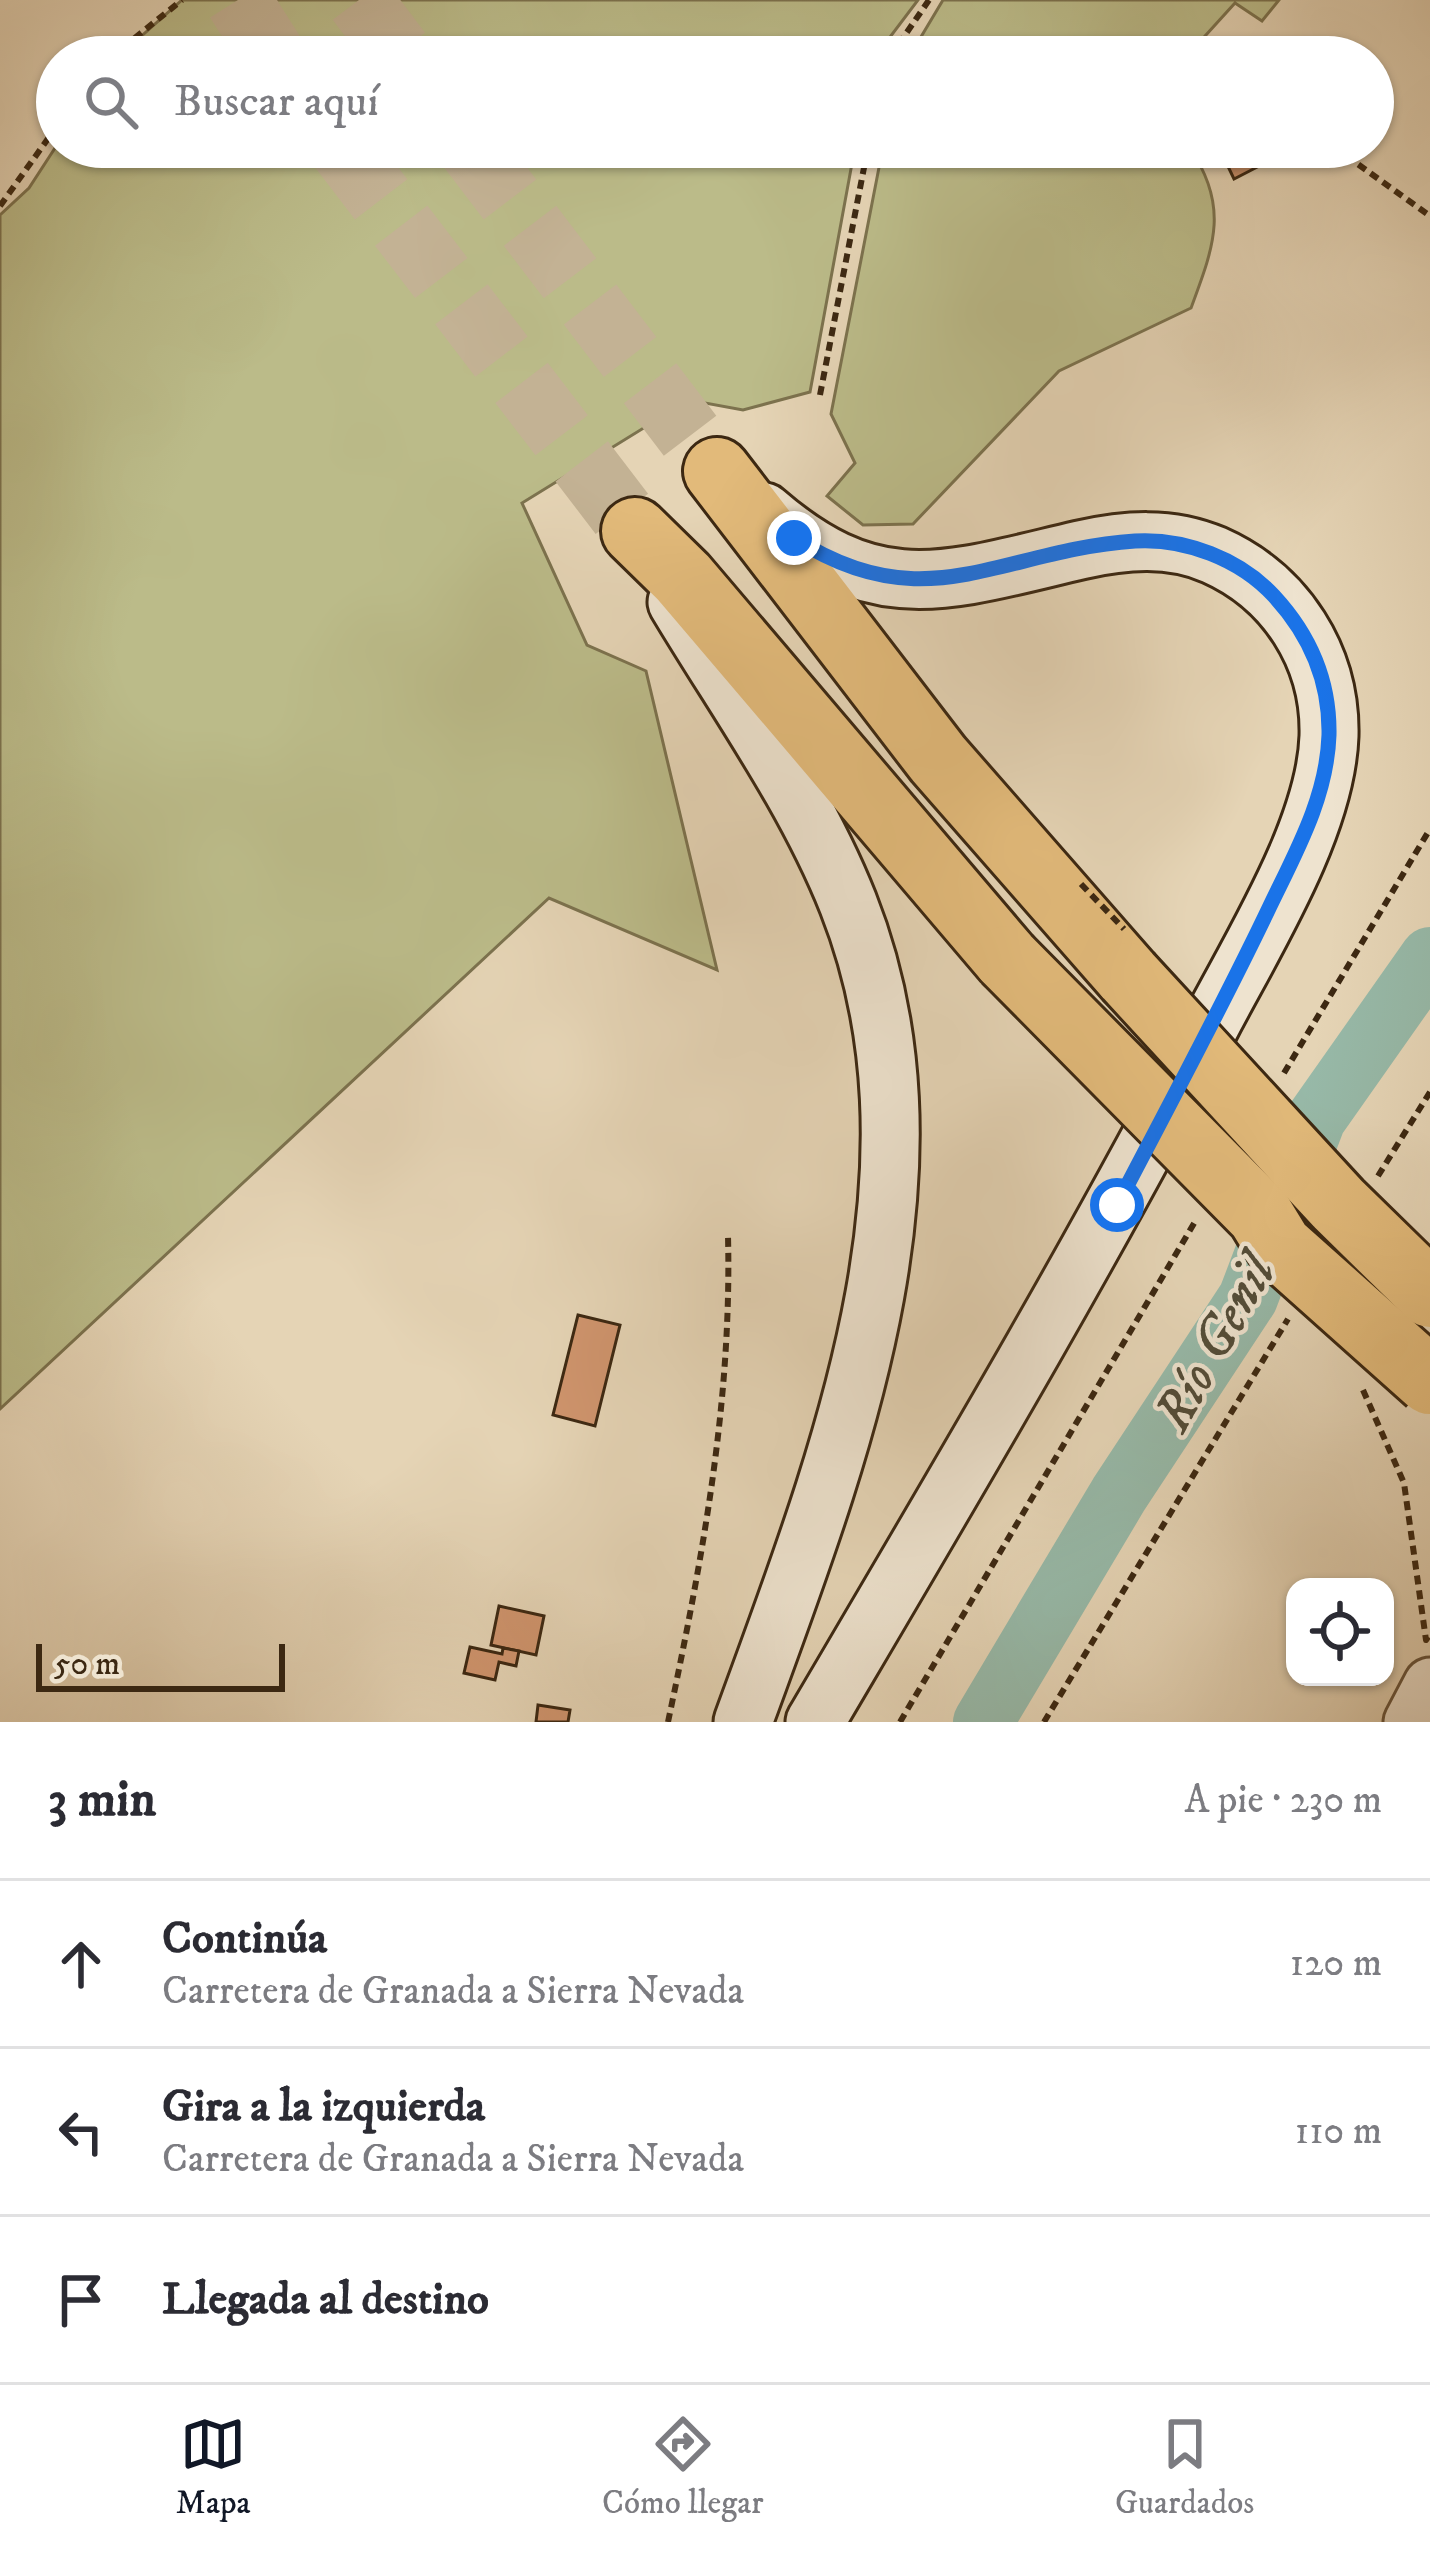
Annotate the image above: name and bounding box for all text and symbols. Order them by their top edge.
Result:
search box [36,36,1394,168]
icon: search [78,69,144,135]
text: Buscar aquí [174,74,379,130]
route end [767,511,821,565]
route start [1090,1178,1144,1232]
water label: Río Genil [1139,1240,1294,1445]
map controls [1286,1578,1394,1686]
button: locate [1286,1578,1394,1686]
scale bar [36,1638,285,1691]
text: 50 m [54,1644,120,1685]
text: 3 min [48,1768,156,1832]
text: A pie · 230 m [1185,1776,1382,1825]
text: Continúa [162,1911,327,1967]
icon: ahead [48,1931,114,1997]
text: 120 m [1290,1939,1382,1988]
text: Carretera de Granada a Sierra Nevada [162,1967,744,2016]
text: Gira a la izquierda [162,2079,485,2135]
icon: left [48,2099,114,2165]
text: 110 m [1295,2107,1382,2156]
text: Carretera de Granada a Sierra Nevada [162,2135,744,2184]
icon: arrive [48,2267,114,2333]
text: Llegada al destino [162,2272,489,2328]
tab: Mapa [176,2411,251,2524]
tab: Cómo llegar [602,2411,764,2524]
tab: Guardados [1115,2411,1254,2524]

